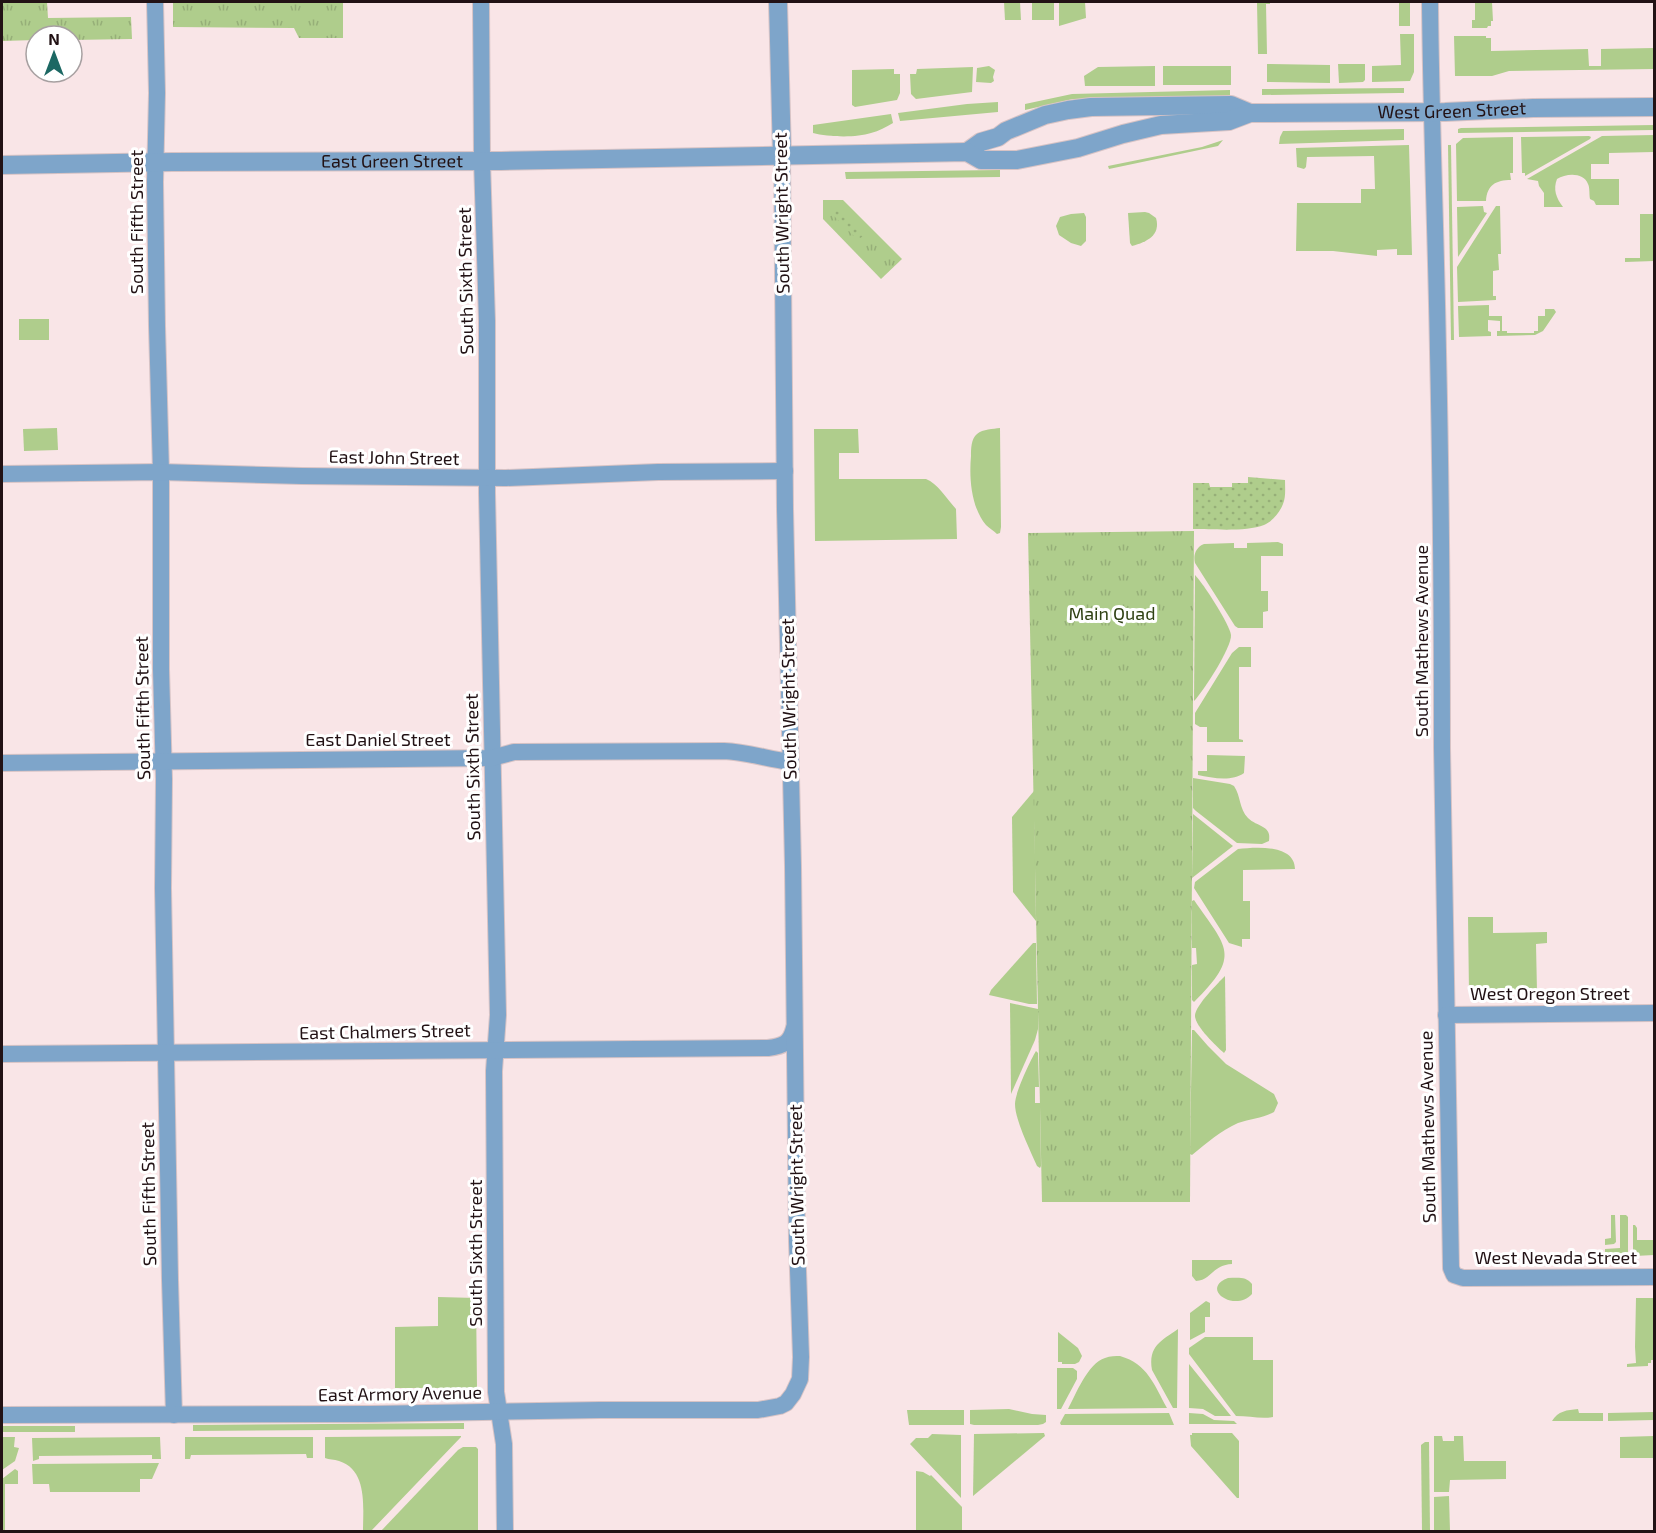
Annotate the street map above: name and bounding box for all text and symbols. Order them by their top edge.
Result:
north arrow [24,24,84,84]
text: N [48,29,60,48]
street label: West Green Street [1377,96,1527,122]
street label: South Wright Street [769,132,793,294]
street label: East Green Street [321,149,463,172]
street label: South Fifth Street [125,150,147,294]
street label: South Sixth Street [453,207,477,355]
street label: East John Street [328,445,460,469]
street label: South Mathews Avenue [1410,545,1432,737]
park label: Main Quad [1068,602,1156,624]
street label: South Wright Street [776,618,800,780]
street label: South Fifth Street [130,636,154,780]
street label: South Sixth Street [460,693,484,841]
street label: East Daniel Street [305,728,451,750]
street label: West Oregon Street [1470,982,1630,1004]
street label: East Chalmers Street [299,1019,471,1043]
street label: South Mathews Avenue [1414,1031,1440,1223]
street label: South Wright Street [784,1104,808,1266]
street label: South Fifth Street [136,1122,160,1266]
street label: South Sixth Street [464,1179,486,1327]
street label: West Nevada Street [1475,1246,1637,1268]
street label: East Armory Avenue [318,1381,482,1405]

